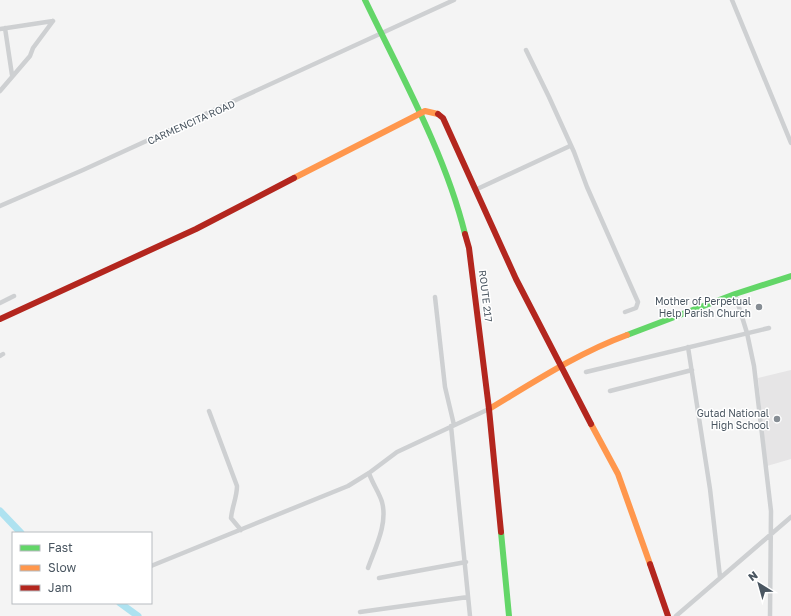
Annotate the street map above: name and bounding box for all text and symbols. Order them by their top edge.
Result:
street label: CARMENCITA ROAD [145,97,237,147]
street label: ROUTE 217 [477,269,495,323]
place label: Mother of Perpetual Help Parish Church [655,295,751,319]
marker: Mother of Perpetual Help Parish Church [754,302,764,312]
place label: Gutad National High School [697,407,769,431]
marker: Gutad National High School [772,414,782,424]
legend [12,532,152,604]
text: Fast [48,540,73,555]
text: Slow [48,560,76,575]
north arrow [739,564,779,604]
text: N [745,568,760,583]
text: Jam [48,580,72,595]

